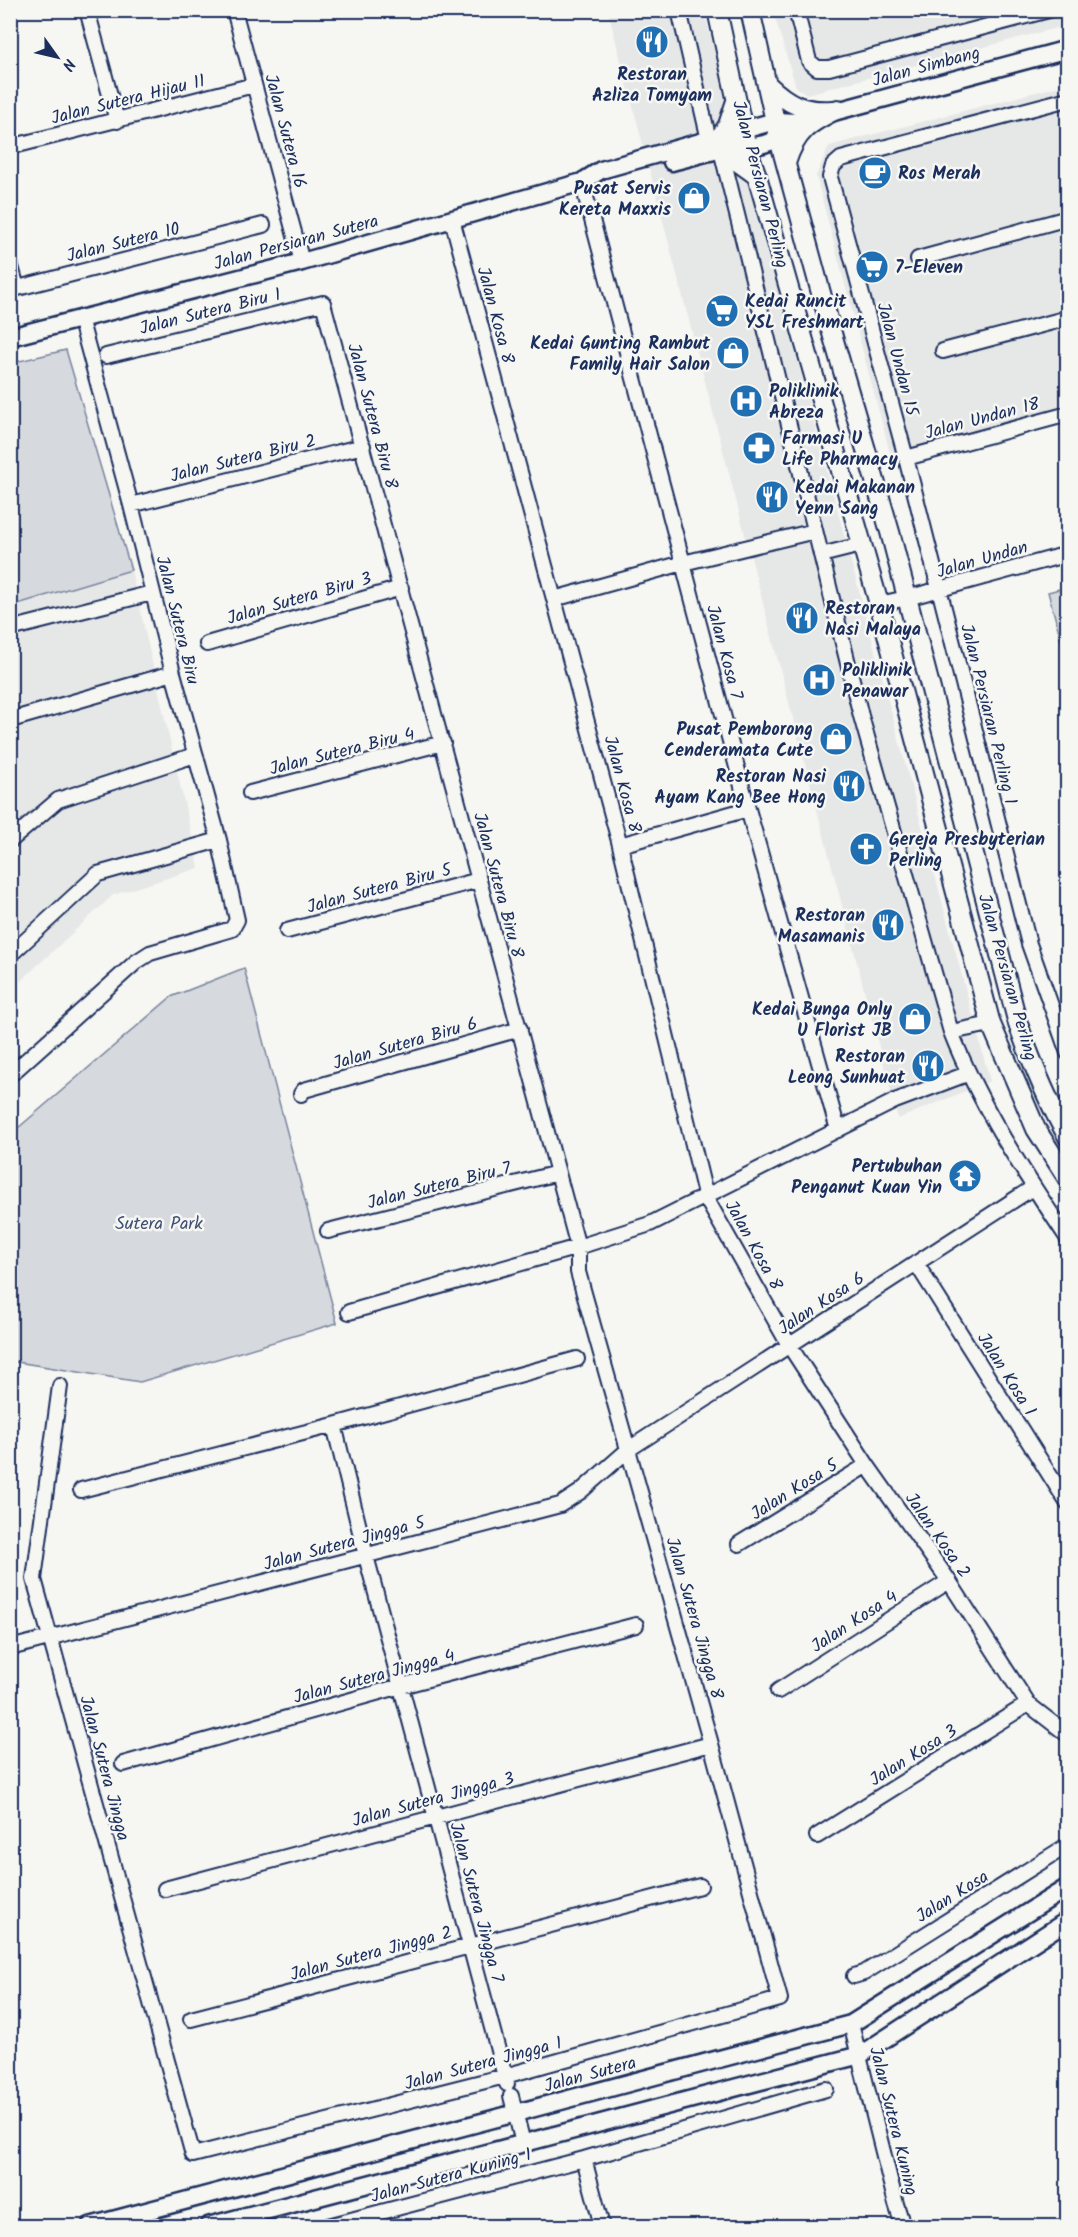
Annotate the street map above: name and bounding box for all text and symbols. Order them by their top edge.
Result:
restaurant icon: Restoran Azliza Tomyam [634,24,670,60]
north arrow [27,27,87,87]
street label: Jalan Simbang [869,39,984,96]
text: N [55,53,81,76]
place label: Restoran Azliza Tomyam [592,61,712,111]
street label: Jalan Sutera Hijau 11 [48,67,209,134]
street label: Jalan Sutera 16 [255,71,314,192]
street label: Jalan Persiaran Perling [723,97,796,272]
cafe icon: Ros Merah [857,155,893,191]
place label: Ros Merah [898,160,981,189]
place label: Pusat Servis Kereta Maxxis [559,175,672,225]
shop icon: Pusat Servis Kereta Maxxis [676,180,712,216]
street label: Jalan Persiaran Sutera [211,207,382,279]
street label: Jalan Sutera 10 [64,215,183,272]
supermarket icon: 7-Eleven [854,249,890,285]
place label: 7-Eleven [895,254,963,283]
street label: Jalan Kosa 8 [468,264,521,367]
street label: Jalan Sutera Biru 1 [137,281,284,344]
place label: Kedai Runcit YSL Freshmart [745,288,865,338]
supermarket icon: Kedai Runcit YSL Freshmart [704,293,740,329]
street label: Jalan Undan 15 [867,299,926,421]
place label: Kedai Gunting Rambut Family Hair Salon [530,330,711,380]
shop icon: Kedai Gunting Rambut Family Hair Salon [715,335,751,371]
street label: Jalan Sutera Biru 8 [338,340,405,493]
place label: Poliklinik Abreza [769,378,840,428]
hospital icon: Poliklinik Abreza [728,383,764,419]
street label: Jalan Undan 18 [922,390,1043,449]
place label: Farmasi U Life Pharmacy [782,425,898,475]
street label: Jalan Sutera Biru 2 [167,427,319,492]
pharmacy icon: Farmasi U Life Pharmacy [741,430,777,466]
place label: Kedai Makanan Yenn Sang [795,474,915,524]
restaurant icon: Kedai Makanan Yenn Sang [754,479,790,515]
street label: Jalan Undan [933,534,1032,587]
street label: Jalan Sutera Biru [147,553,207,688]
street label: Jalan Sutera Biru 3 [224,565,375,634]
place label: Restoran Nasi Malaya [825,595,921,645]
restaurant icon: Restoran Nasi Malaya [784,600,820,636]
street label: Jalan Kosa 7 [697,602,750,704]
street label: Jalan Persiaran Perling 1 [951,621,1024,808]
place label: Poliklinik Penawar [842,657,913,707]
hospital icon: Poliklinik Penawar [801,662,837,698]
place label: Pusat Pemborong Cenderamata Cute [664,716,813,766]
street label: Jalan Sutera Biru 4 [267,720,418,785]
shop icon: Pusat Pemborong Cenderamata Cute [818,721,854,757]
street label: Jalan Kosa 8 [595,733,648,836]
place label: Restoran Nasi Ayam Kang Bee Hong [655,763,826,813]
restaurant icon: Restoran Nasi Ayam Kang Bee Hong [831,768,867,804]
street label: Jalan Sutera Biru 8 [464,809,531,962]
place label: Gereja Presbyterian Perling [889,826,1045,876]
church icon: Gereja Presbyterian Perling [848,831,884,867]
street label: Jalan Sutera Biru 5 [304,856,456,923]
street label: Jalan Persiaran Perling [969,890,1044,1064]
place label: Restoran Masamanis [778,902,866,952]
restaurant icon: Restoran Masamanis [870,907,906,943]
place label: Kedai Bunga Only U Florist JB [752,996,893,1046]
shop icon: Kedai Bunga Only U Florist JB [897,1001,933,1037]
street label: Jalan Sutera Biru 6 [330,1010,481,1079]
place label: Restoran Leong Sunhuat [788,1043,906,1093]
restaurant icon: Restoran Leong Sunhuat [910,1048,946,1084]
place label: Pertubuhan Penganut Kuan Yin [791,1153,942,1203]
street label: Jalan Sutera Biru 7 [364,1154,515,1218]
temple icon: Pertubuhan Penganut Kuan Yin [947,1158,983,1194]
street label: Jalan Kosa 8 [716,1195,790,1296]
park label: Sutera Park [115,1210,203,1239]
street label: Jalan Kosa 6 [773,1265,871,1343]
street label: Jalan Kosa 1 [968,1327,1043,1422]
street label: Jalan Kosa 5 [745,1451,845,1529]
street label: Jalan Kosa 2 [896,1487,977,1585]
street label: Jalan Sutera Jingga 5 [260,1509,430,1580]
street label: Jalan Sutera Jingga 8 [657,1534,731,1703]
street label: Jalan Kosa 4 [806,1583,904,1661]
street label: Jalan Sutera Jingga 4 [290,1642,459,1713]
street label: Jalan Sutera Jingga [70,1693,137,1844]
street label: Jalan Kosa 3 [864,1718,963,1795]
street label: Jalan Sutera Jingga 3 [349,1765,518,1836]
street label: Jalan Sutera Jingga 7 [440,1819,511,1986]
street label: Jalan Kosa [911,1863,995,1931]
street label: Jalan Sutera Jingga 2 [287,1919,456,1990]
street label: Jalan Sutera Jingga 1 [401,2029,565,2099]
street label: Jalan Sutera Kuning [860,2044,925,2199]
street label: Jalan Sutera [541,2049,640,2102]
street label: Jalan Sutera Kuning 1 [368,2141,535,2212]

